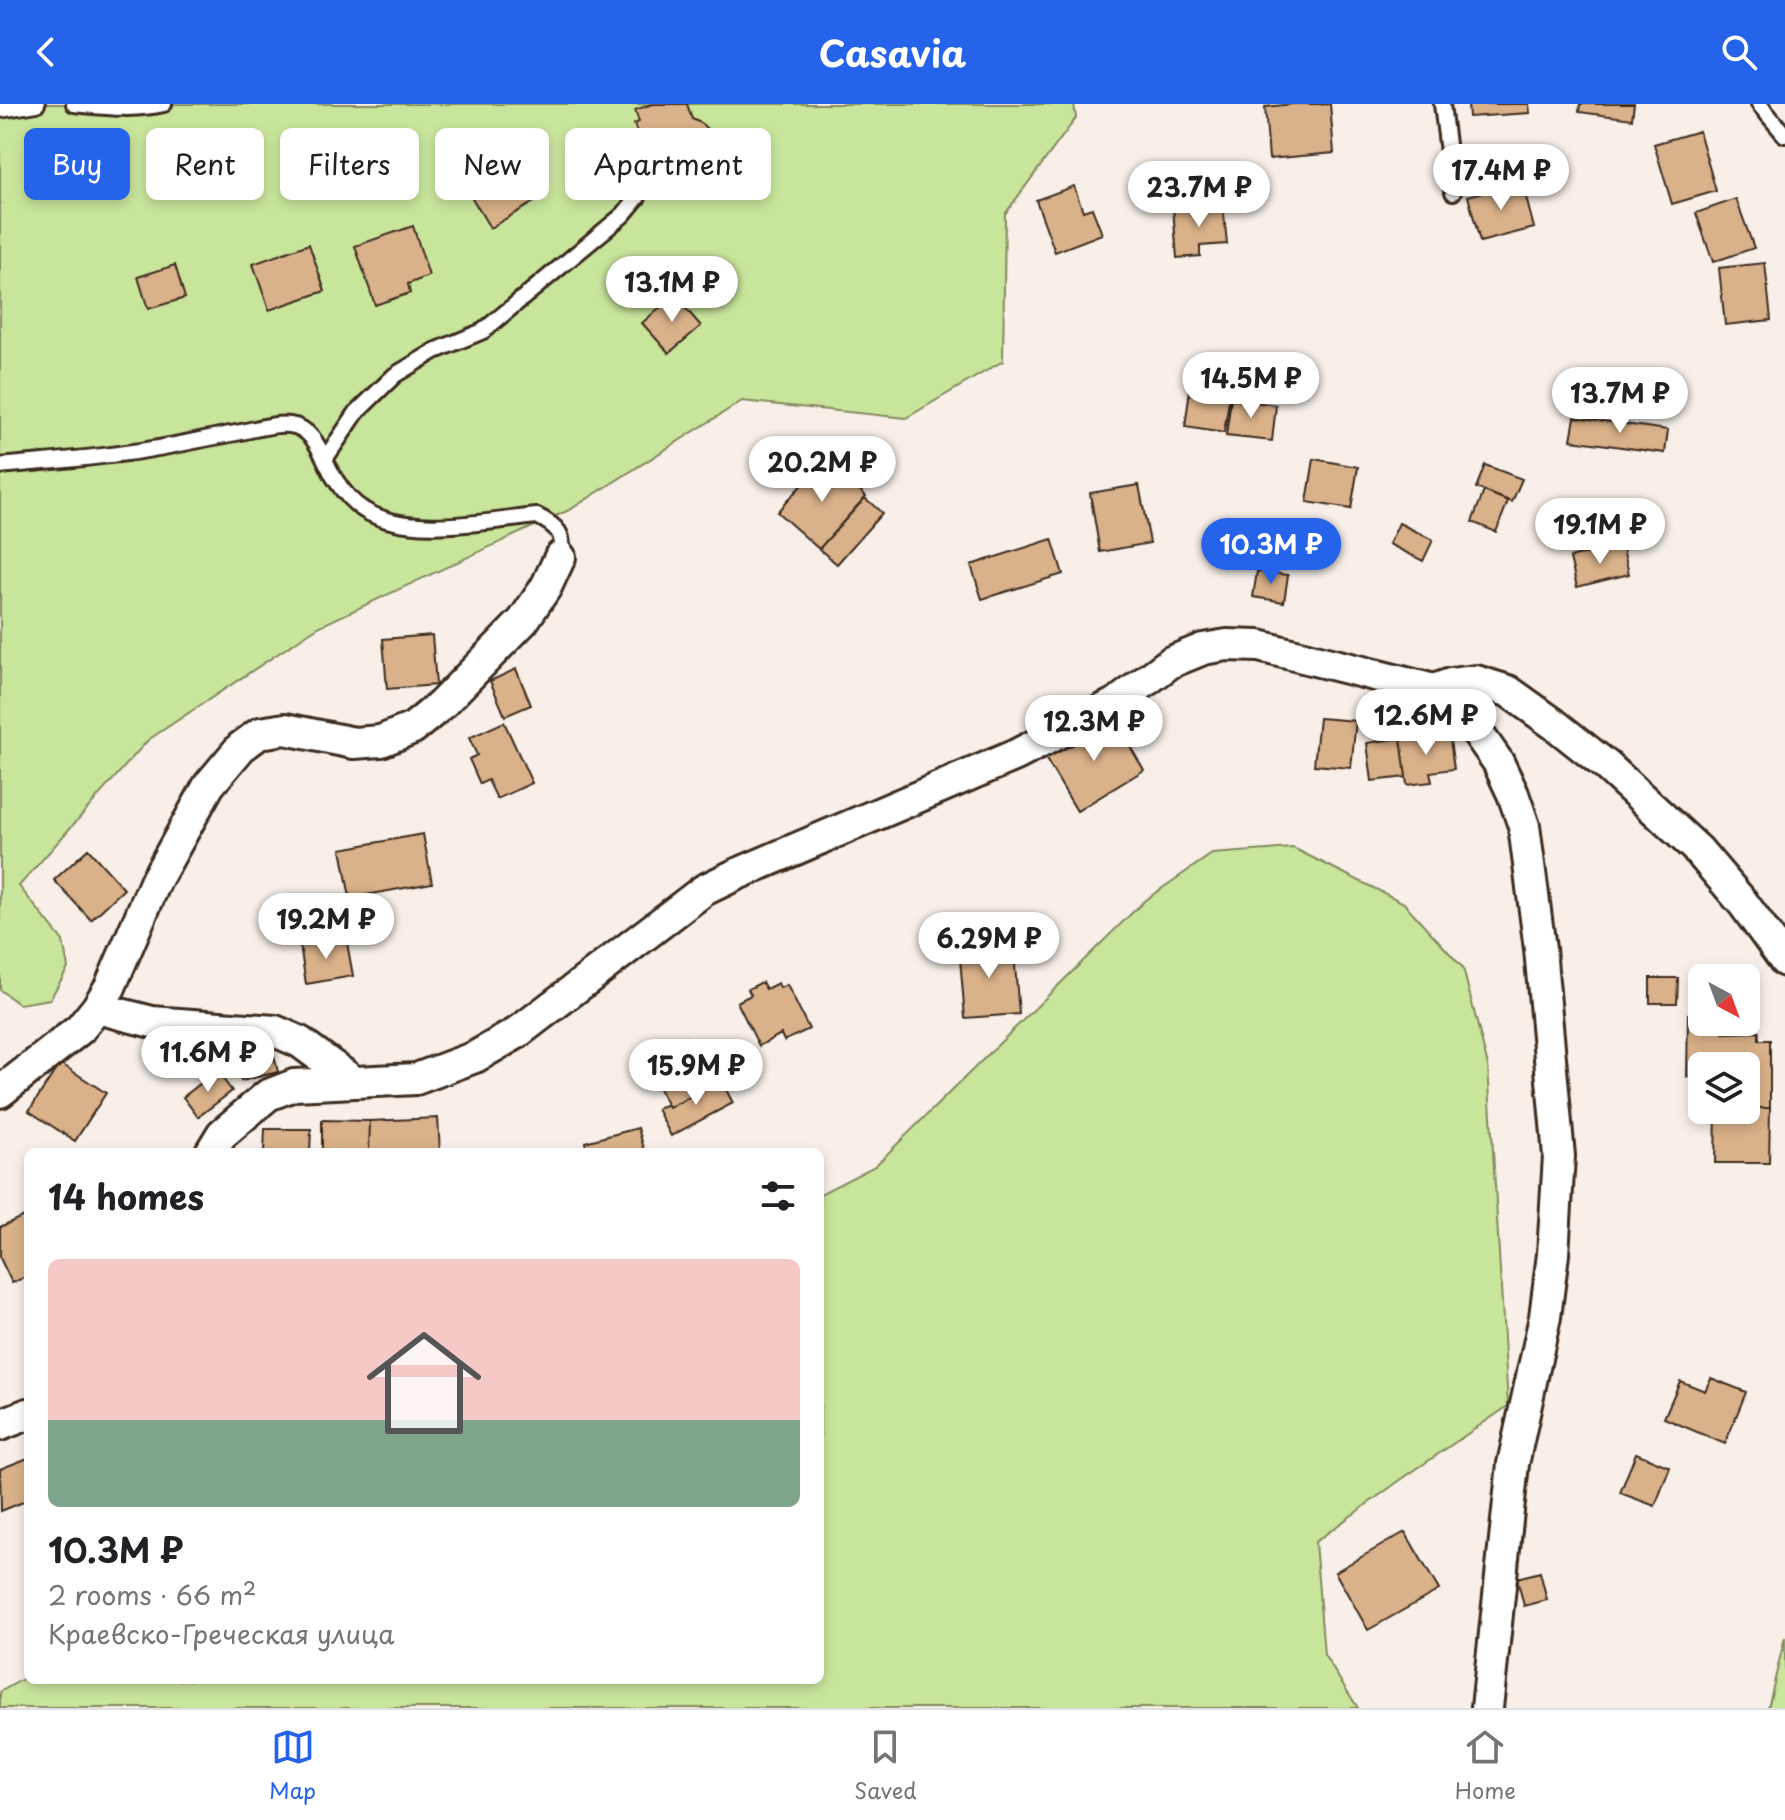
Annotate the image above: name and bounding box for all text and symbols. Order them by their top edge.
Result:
text: Casavia [819,25,966,79]
icon: back [24,30,68,74]
icon: search [1717,30,1761,74]
chip: Buy [24,128,130,200]
chip: Rent [146,128,264,200]
chip: Filters [280,128,419,200]
chip: New [435,128,549,200]
chip: Apartment [565,128,771,200]
pin: 17.4M ₽ [1427,144,1575,212]
text: 17.4M ₽ [1451,150,1551,189]
pin: 23.7M ₽ [1125,161,1273,229]
text: 23.7M ₽ [1146,167,1252,206]
pin: 13.1M ₽ [598,256,746,324]
text: 13.1M ₽ [624,262,720,301]
pin: 14.5M ₽ [1177,352,1325,420]
text: 14.5M ₽ [1200,358,1302,397]
pin: 13.7M ₽ [1546,367,1694,435]
text: 13.7M ₽ [1570,373,1670,412]
pin: 20.2M ₽ [748,436,896,504]
text: 20.2M ₽ [767,442,877,481]
pin: 19.1M ₽ [1526,498,1674,566]
text: 19.1M ₽ [1553,504,1647,543]
pin: 10.3M ₽ [1197,518,1345,586]
text: 10.3M ₽ [1219,524,1323,563]
pin: 12.6M ₽ [1352,689,1500,757]
pin: 12.3M ₽ [1020,695,1168,763]
text: 12.6M ₽ [1374,695,1478,734]
text: 12.3M ₽ [1043,701,1145,740]
pin: 19.2M ₽ [252,893,400,961]
text: 19.2M ₽ [276,899,376,938]
pin: 6.29M ₽ [915,912,1063,980]
text: 6.29M ₽ [936,918,1042,957]
north arrow [1688,964,1760,1036]
map controls [1688,964,1760,1124]
pin: 11.6M ₽ [134,1026,282,1094]
text: 11.6M ₽ [159,1032,257,1071]
pin: 15.9M ₽ [622,1039,770,1107]
text: 15.9M ₽ [647,1045,745,1084]
button: layers [1688,1052,1760,1124]
text: 14 homes [48,1170,204,1222]
icon: filters [756,1174,800,1218]
icon: home [352,1311,496,1455]
text: 10.3M ₽ [48,1523,183,1575]
text: 2 rooms · 66 m² [48,1575,257,1614]
text: Краевско-Греческая улица [48,1614,395,1653]
tab: Map [269,1725,316,1806]
tab: Saved [854,1725,917,1806]
tab: Home [1455,1725,1516,1806]

